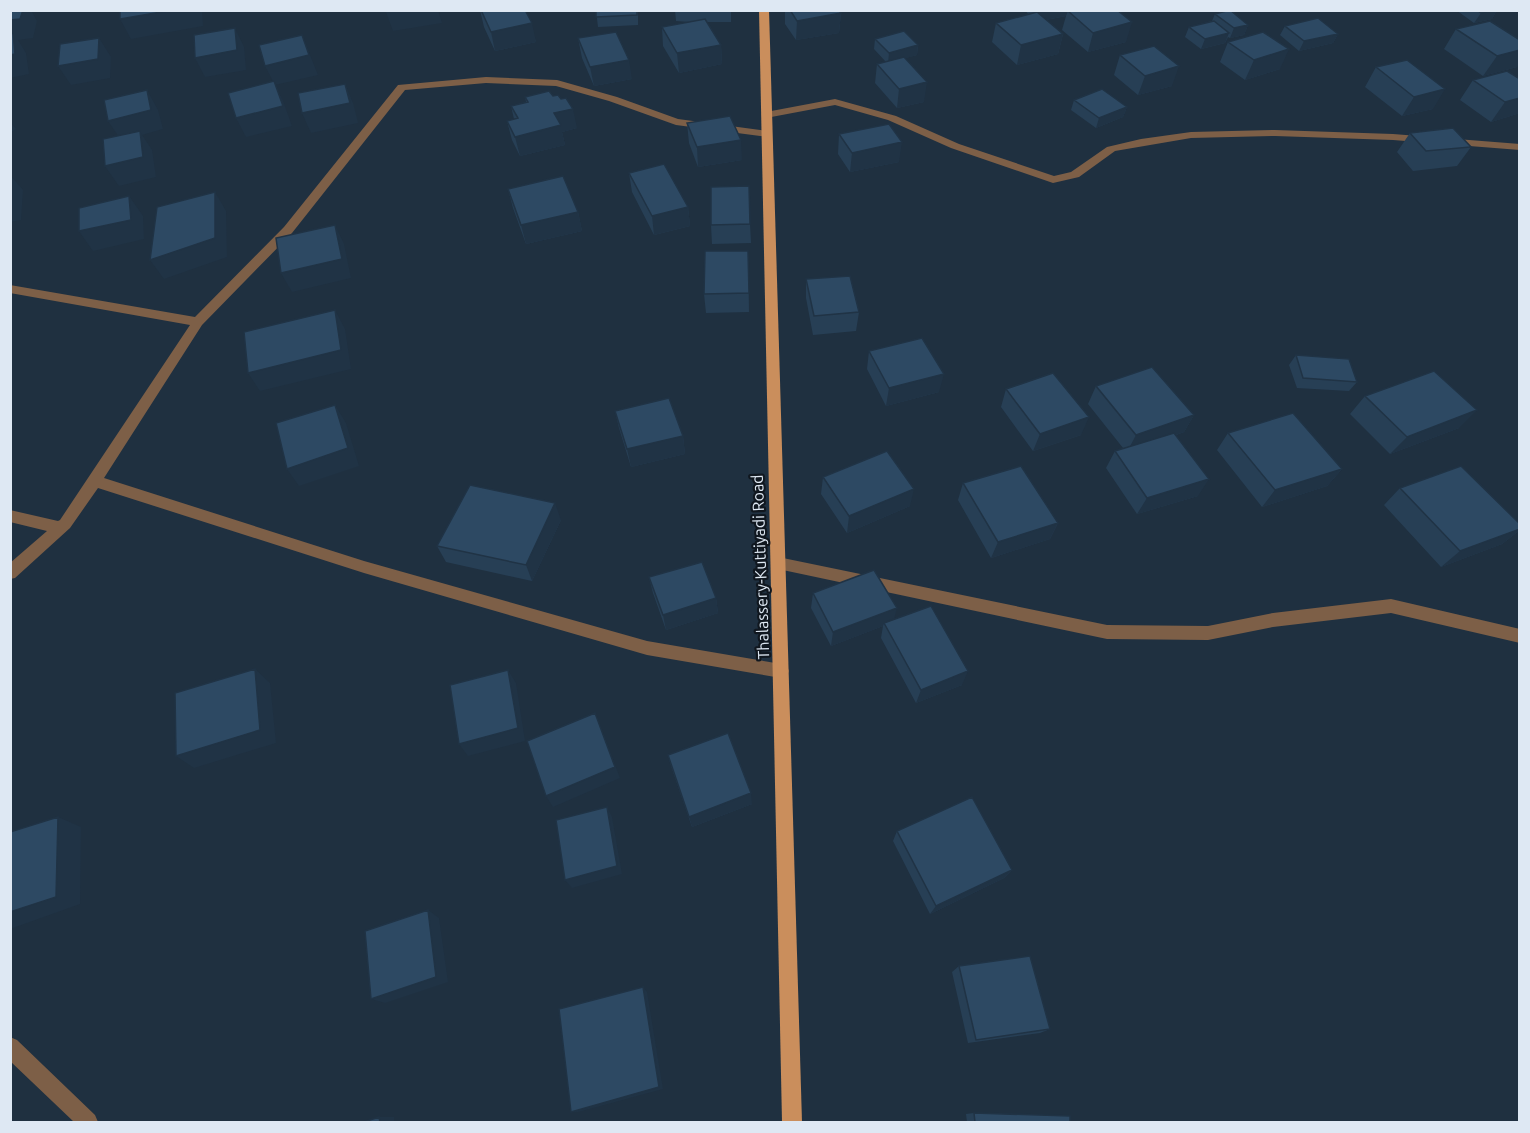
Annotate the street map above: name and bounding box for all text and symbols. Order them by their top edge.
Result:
street label: Thalassery-Kuttiyadi Road [748,474,772,660]

